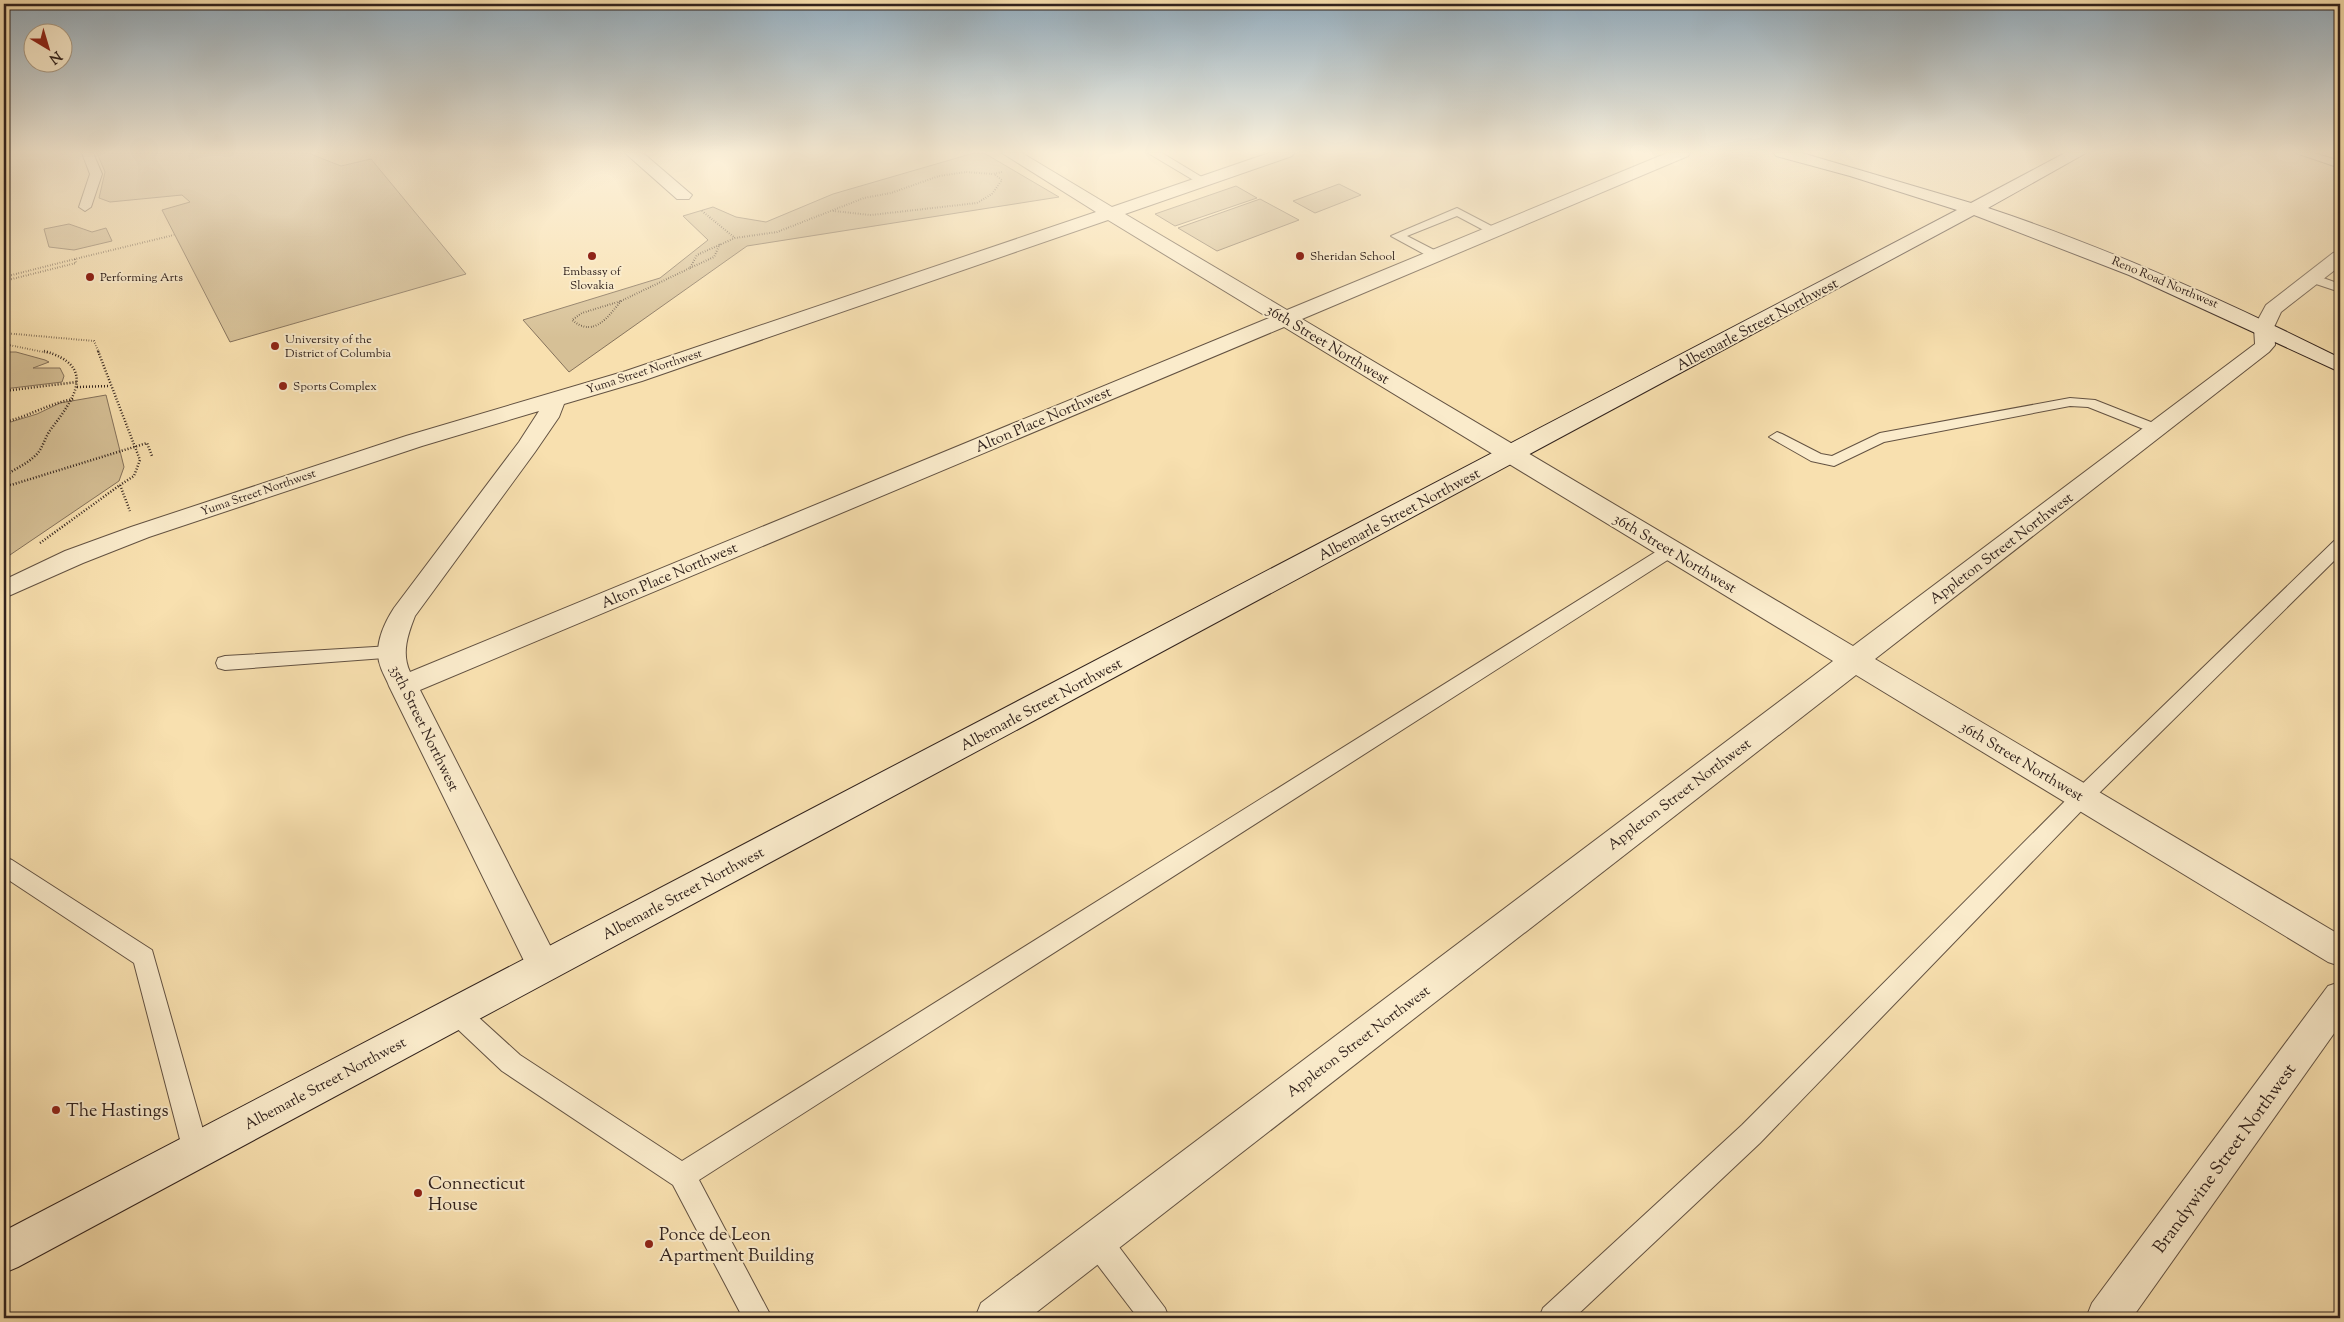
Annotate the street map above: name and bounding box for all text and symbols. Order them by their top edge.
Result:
north arrow [22,22,72,72]
text: N [44,45,65,68]
place label: Sheridan School [1310,248,1396,266]
marker: Embassy of Slovakia [586,250,598,262]
marker: Sheridan School [1294,250,1306,262]
street label: Reno Road Northwest [2109,252,2221,313]
place label: Embassy of Slovakia [563,263,622,295]
place label: Performing Arts [100,269,183,287]
marker: Performing Arts [84,271,96,283]
street label: Albemarle Street Northwest [1673,274,1842,377]
street label: 36th Street Northwest [1262,300,1393,390]
place label: University of the District of Columbia [285,331,392,363]
marker: University of the District of Columbia [269,340,281,352]
street label: Yuma Street Northwest [584,345,705,399]
place label: Sports Complex [293,378,377,396]
marker: Sports Complex [277,380,289,392]
street label: Alton Place Northwest [972,382,1115,459]
street label: Albemarle Street Northwest [1315,464,1484,567]
street label: Yuma Street Northwest [198,465,318,521]
street label: Appleton Street Northwest [1926,488,2078,610]
street label: 36th Street Northwest [1609,509,1740,599]
street label: Alton Place Northwest [598,538,741,615]
street label: Albemarle Street Northwest [957,654,1126,757]
street label: 35th Street Northwest [384,662,463,795]
street label: 36th Street Northwest [1956,717,2087,807]
street label: Appleton Street Northwest [1604,734,1756,856]
street label: Albemarle Street Northwest [599,843,768,946]
street label: Appleton Street Northwest [1283,981,1435,1103]
street label: Albemarle Street Northwest [241,1033,410,1136]
street label: Brandywine Street Northwest [2148,1059,2303,1260]
place label: The Hastings [66,1099,168,1125]
marker: The Hastings [50,1104,62,1116]
place label: Connecticut House [428,1172,525,1219]
marker: Connecticut House [412,1187,424,1199]
place label: Ponce de Leon Apartment Building [659,1223,814,1270]
marker: Ponce de Leon Apartment Building [643,1238,655,1250]

